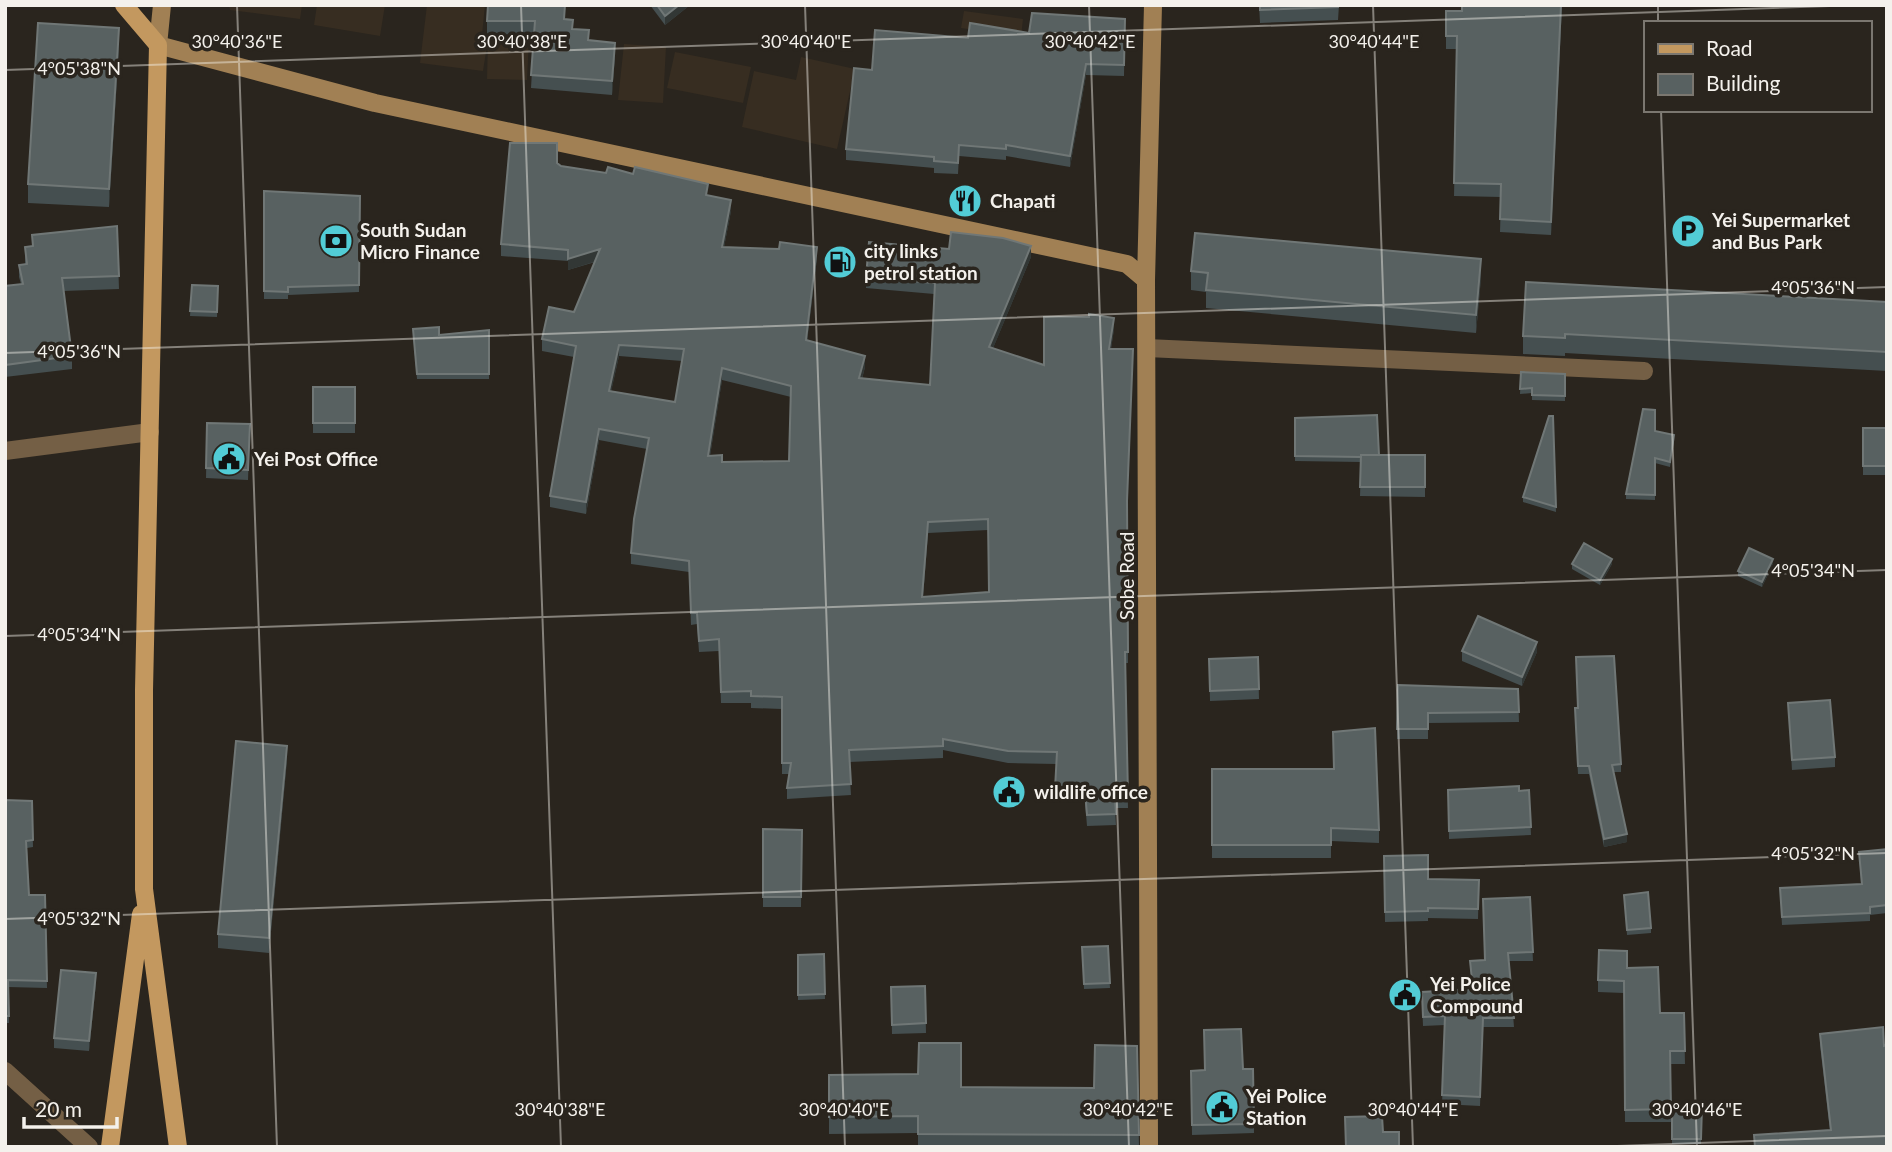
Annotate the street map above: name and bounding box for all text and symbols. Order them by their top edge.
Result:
legend [1644,21,1871,112]
text: 30°40'36"E [192,30,282,52]
text: 30°40'38"E [477,30,567,52]
text: 30°40'40"E [761,30,851,52]
text: 30°40'42"E [1045,30,1135,52]
text: 30°40'44"E [1329,30,1419,52]
text: Road [1706,35,1753,60]
text: 4°05'38"N [37,57,121,79]
text: Building [1706,70,1781,95]
restaurant icon: Chapati [946,182,984,220]
place label: Chapati [990,189,1055,212]
place label: Yei Supermarket and Bus Park [1711,208,1850,253]
parking icon: Yei Supermarket and Bus Park [1669,212,1707,250]
place label: South Sudan Micro Finance [360,218,480,263]
bank icon: South Sudan Micro Finance [317,222,355,260]
place label: city links petrol station [864,239,978,284]
fuel station icon: city links petrol station [821,243,859,281]
text: 4°05'36"N [1771,276,1855,298]
text: 4°05'36"N [37,340,121,362]
public building icon: Yei Post Office [210,440,248,478]
place label: Yei Post Office [253,447,378,470]
street label: Sobe Road [1115,532,1138,620]
text: 4°05'34"N [1771,559,1855,581]
text: 4°05'34"N [37,623,121,645]
public building icon: wildlife office [990,773,1028,811]
place label: wildlife office [1034,780,1148,803]
text: 4°05'32"N [1771,842,1855,864]
text: 4°05'32"N [37,907,121,929]
place label: Yei Police Compound [1429,972,1523,1017]
public building icon: Yei Police Compound [1386,976,1424,1014]
place label: Yei Police Station [1245,1084,1327,1129]
scale bar [24,1086,117,1130]
public building icon: Yei Police Station [1203,1088,1241,1126]
text: 20 m [35,1096,82,1121]
text: 30°40'38"E [515,1098,605,1120]
text: 30°40'40"E [799,1098,889,1120]
text: 30°40'42"E [1083,1098,1173,1120]
text: 30°40'44"E [1368,1098,1458,1120]
text: 30°40'46"E [1652,1098,1742,1120]

